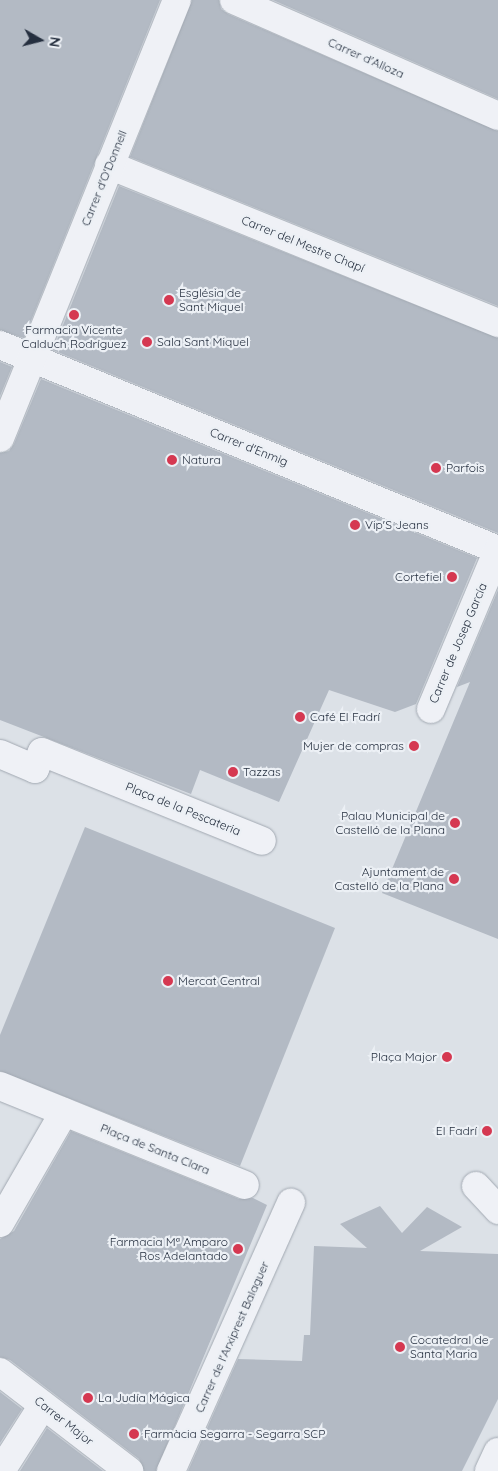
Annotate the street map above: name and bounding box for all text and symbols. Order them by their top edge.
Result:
north arrow [15,15,65,65]
street label: Carrer d'Alloza [326,35,406,81]
text: N [45,36,64,48]
street label: Carrer d'O'Donnell [78,128,130,228]
street label: Carrer del Mestre Chapí [239,213,367,275]
place label: Església de Sant Miquel [179,286,243,314]
marker: Església de Sant Miquel [163,294,175,306]
marker: Farmacia Vicente Calduch Rodríguez [68,309,80,321]
place label: Farmacia Vicente Calduch Rodríguez [22,323,126,351]
place label: Sala Sant Miquel [157,335,249,349]
marker: Sala Sant Miquel [141,336,153,348]
street label: Carrer d'Enmig [208,425,290,469]
place label: Natura [182,453,221,467]
marker: Natura [166,454,178,466]
place label: Parfois [446,461,484,475]
marker: Parfois [430,462,442,474]
place label: Vip'S Jeans [365,518,429,532]
marker: Vip'S Jeans [349,519,361,531]
place label: Cortefiel [395,570,442,584]
marker: Cortefiel [446,571,458,583]
street label: Carrer de Josep García [426,581,490,705]
place label: Café El Fadrí [310,710,380,724]
marker: Café El Fadrí [294,711,306,723]
place label: Mujer de compras [303,739,404,753]
marker: Mujer de compras [408,740,420,752]
place label: Tazzas [243,765,281,779]
marker: Tazzas [227,766,239,778]
street label: Plaça de la Pescateria [123,779,243,839]
place label: Palau Municipal de Castelló de la Plana [335,809,445,837]
marker: Palau Municipal de Castelló de la Plana [449,817,461,829]
place label: Ajuntament de Castelló de la Plana [334,865,444,893]
marker: Ajuntament de Castelló de la Plana [448,873,460,885]
place label: Mercat Central [178,974,260,988]
marker: Mercat Central [162,975,174,987]
place label: Plaça Major [371,1050,437,1064]
marker: Plaça Major [441,1051,453,1063]
street label: Plaça de Santa Clara [98,1121,212,1177]
place label: El Fadrí [436,1124,477,1138]
marker: El Fadrí [481,1125,493,1137]
place label: Farmacia Mª Amparo Ros Adelantado [110,1235,228,1263]
marker: Farmacia Mª Amparo Ros Adelantado [232,1243,244,1255]
street label: Carrer de l'Arxiprest Balaguer [192,1259,272,1415]
place label: Cocatedral de Santa Maria [410,1333,488,1361]
marker: Cocatedral de Santa Maria [394,1341,406,1353]
place label: La Judía Mágica [98,1391,190,1405]
marker: La Judía Mágica [82,1392,94,1404]
street label: Carrer Major [32,1393,96,1449]
place label: Farmàcia Segarra - Segarra SCP [144,1427,325,1441]
marker: Farmàcia Segarra - Segarra SCP [128,1428,140,1440]

